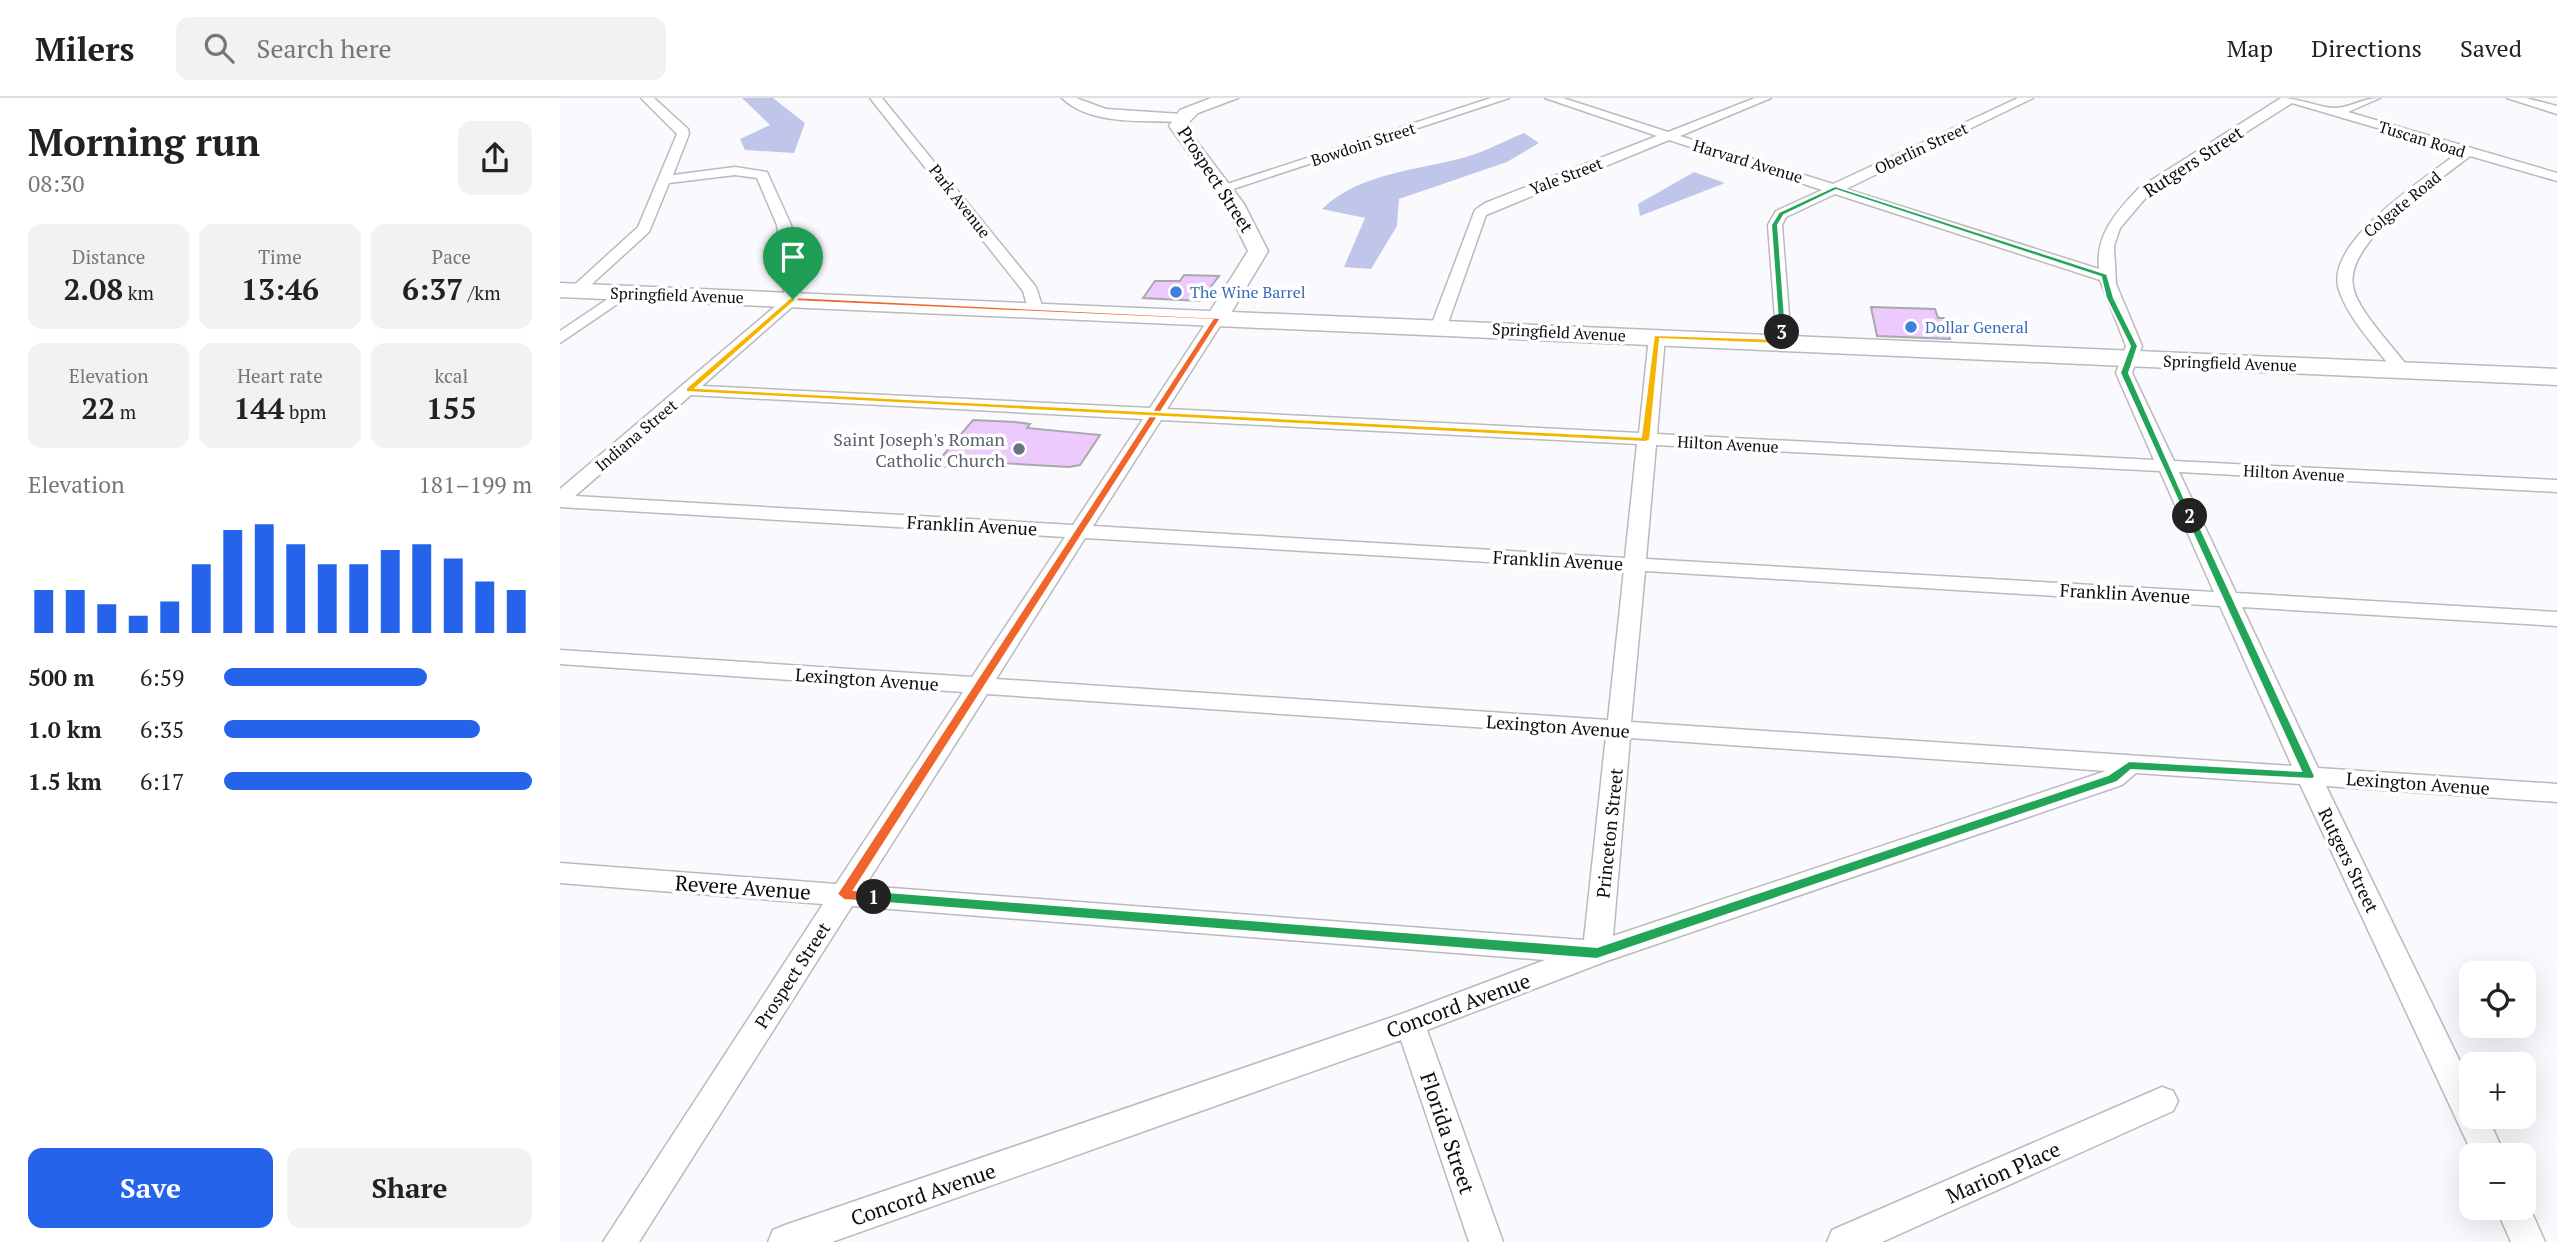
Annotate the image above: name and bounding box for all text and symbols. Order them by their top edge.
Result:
search box [176,17,666,80]
text: Milers [35,27,134,70]
icon: search [200,29,238,67]
text: Search here [256,31,392,65]
text: Map [2227,32,2273,64]
text: Directions [2311,32,2422,64]
text: Saved [2460,32,2522,64]
street label: Tuscan Road [2376,115,2468,163]
text: Morning run [28,117,260,167]
street label: Bowdoin Street [1308,117,1418,171]
street label: Oberlin Street [1871,117,1971,179]
street label: Rutgers Street [2139,120,2248,202]
button: share [458,121,532,195]
street label: Prospect Street [1173,121,1259,237]
street label: Harvard Avenue [1691,134,1805,188]
street label: Yale Street [1526,152,1606,200]
street label: Park Avenue [924,160,996,242]
street label: Colgate Road [2359,166,2445,242]
text: 08:30 [28,168,85,199]
pin [763,227,823,299]
icon: arrive [774,238,812,276]
text: Distance [72,244,145,269]
text: Time [258,244,302,269]
text: Pace [432,244,471,269]
text: 2.08 [63,269,123,309]
text: 13:46 [241,269,319,309]
text: 6:37 [402,269,463,309]
text: km [123,280,154,305]
text: /km [463,280,501,305]
place label: The Wine Barrel [1190,281,1306,303]
street label: Springfield Avenue [610,282,744,308]
marker: The Wine Barrel [1168,284,1184,300]
pin: 3 [1764,314,1800,350]
place label: Dollar General [1925,316,2029,338]
street label: Springfield Avenue [1492,318,1626,346]
text: 3 [1776,319,1787,344]
marker: Dollar General [1903,319,1919,335]
street label: Springfield Avenue [2163,350,2297,376]
text: Elevation [69,363,149,388]
text: Heart rate [237,363,323,388]
text: kcal [434,363,468,388]
text: 22 [81,388,115,428]
text: 144 [234,388,284,428]
text: 155 [426,388,477,428]
street label: Indiana Street [590,394,682,476]
text: m [115,399,136,424]
text: bpm [284,399,326,424]
place label: Saint Joseph's Roman Catholic Church [833,427,1005,472]
street label: Hilton Avenue [1677,430,1779,458]
marker: Saint Joseph's Roman Catholic Church [1011,441,1027,457]
street label: Hilton Avenue [2243,459,2345,487]
text: Elevation [28,469,125,500]
text: 181–199 m [419,469,532,500]
pin: 2 [2172,498,2208,534]
text: 2 [2184,503,2195,528]
street label: Franklin Avenue [906,510,1038,540]
street label: Franklin Avenue [1492,545,1624,575]
street label: Franklin Avenue [2059,578,2191,608]
text: 500 m [28,662,94,693]
text: 6:59 [140,662,184,693]
street label: Lexington Avenue [794,662,940,696]
street label: Lexington Avenue [1485,709,1631,743]
text: 1.0 km [28,714,102,745]
text: 6:35 [140,714,184,745]
text: 1.5 km [28,766,102,797]
text: 6:17 [140,766,184,797]
street label: Lexington Avenue [2345,766,2491,800]
street label: Princeton Street [1590,767,1628,899]
street label: Rutgers Street [2313,803,2385,917]
street label: Revere Avenue [674,868,812,906]
pin: 1 [856,880,892,914]
text: 1 [868,884,879,909]
street label: Prospect Street [749,917,835,1033]
map controls [2459,961,2536,1220]
button: locate [2459,961,2536,1038]
street label: Concord Avenue [1382,966,1534,1044]
button: + [2459,1052,2536,1129]
street label: Florida Street [1414,1068,1482,1198]
street label: Marion Place [1942,1134,2064,1210]
button: − [2459,1143,2536,1220]
button: Save [28,1148,273,1228]
button: Share [287,1148,532,1228]
street label: Concord Avenue [847,1156,999,1232]

